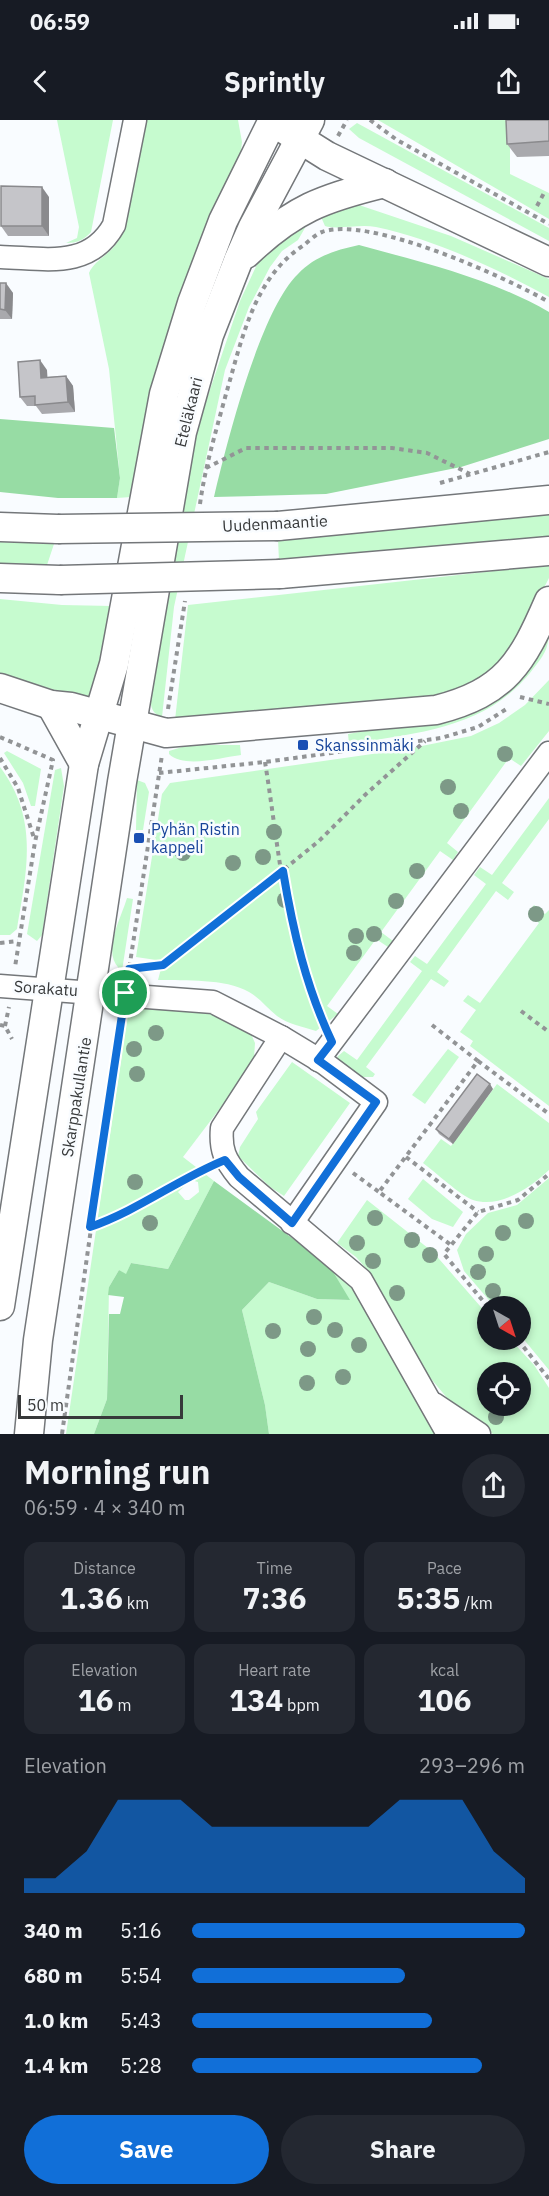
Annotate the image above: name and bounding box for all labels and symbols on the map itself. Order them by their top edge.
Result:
street label: Eteläkaari [170,375,206,449]
street label: Uudenmaantie [222,510,328,536]
place label: Skanssinmäki [315,735,414,755]
marker: Skanssinmäki [296,738,310,752]
place label: Pyhän Ristin kappeli [151,819,240,857]
marker: Pyhän Ristin kappeli [132,831,146,845]
pin [99,967,150,1018]
street label: Sorakatu [13,976,79,1000]
street label: Skarppakullantie [57,1035,95,1158]
north arrow [477,1296,531,1350]
scale bar [18,1392,183,1420]

